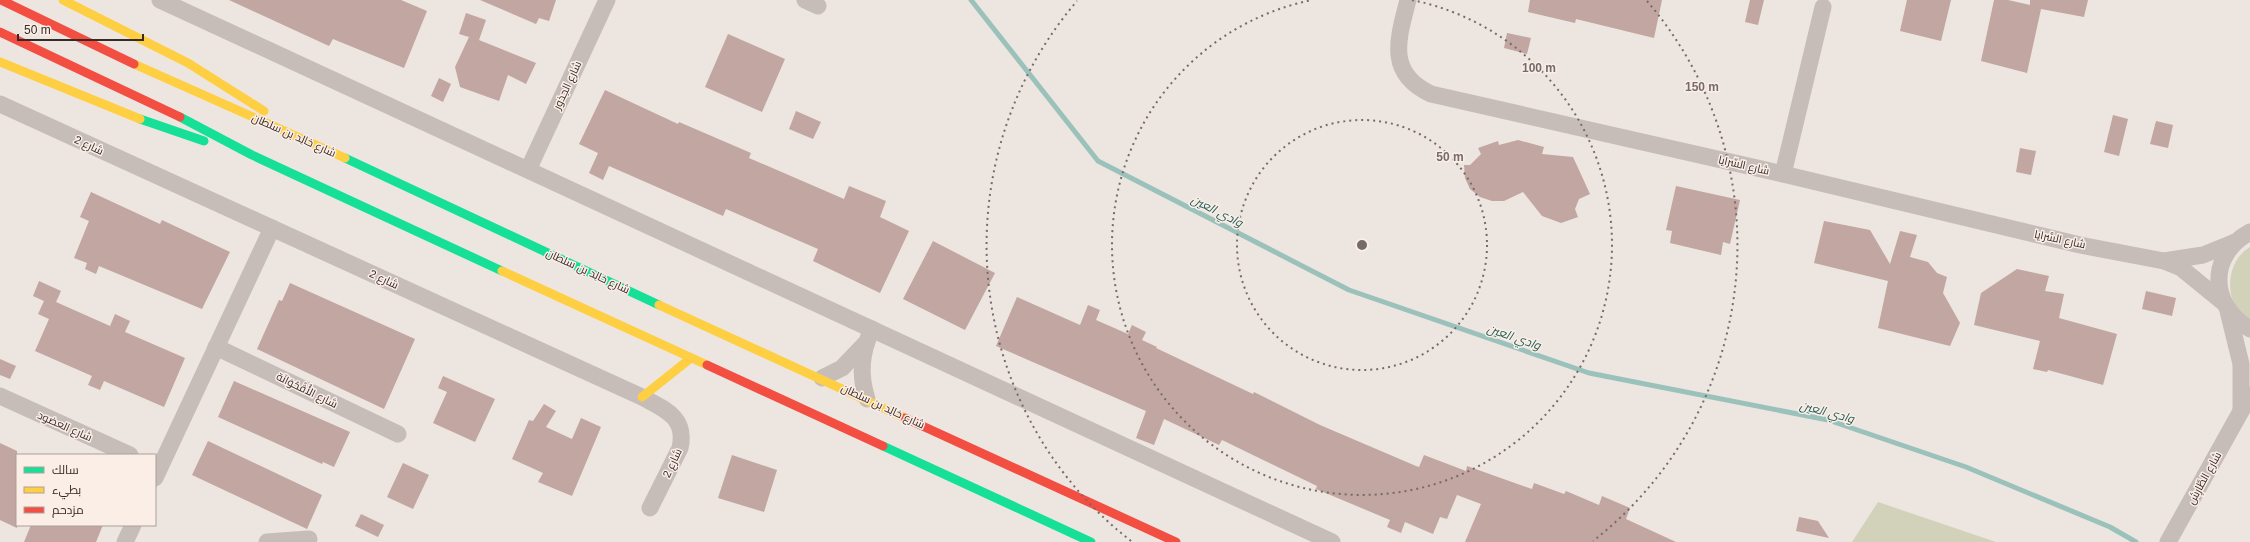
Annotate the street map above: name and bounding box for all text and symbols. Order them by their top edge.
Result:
scale bar [18,16,143,42]
text: 50 m [24,23,51,37]
street label: شارع الجذور [550,59,585,113]
text: 100 m [1522,61,1556,75]
text: 150 m [1685,80,1719,94]
street label: شارع خالِد بن سلطان [249,111,338,161]
street label: شارع 2 [72,133,105,159]
text: 50 m [1436,150,1464,164]
street label: شارع السَّرايا [1717,153,1771,179]
water label: وادي العين [1188,192,1246,233]
street label: شارع السَّرايا [2033,228,2087,252]
centre of rings [1355,238,1369,252]
street label: شارع خالِد بن سلطان [544,246,632,297]
street label: شارع 2 [367,267,400,293]
water label: وادي العين [1484,321,1544,356]
street label: شارع الأُقْحُوَانَة [274,369,340,412]
street label: شارع خالِد بن سلطان [839,381,927,432]
water label: وادي العين [1797,398,1857,429]
street label: شارع العضود [35,409,94,445]
street label: شارع 2 [660,447,686,480]
street label: شارع الطَّارِش [2185,450,2225,507]
legend [16,454,156,526]
text: سالك [52,463,79,477]
text: بطيء [52,483,81,500]
text: مزدحم [52,503,84,518]

